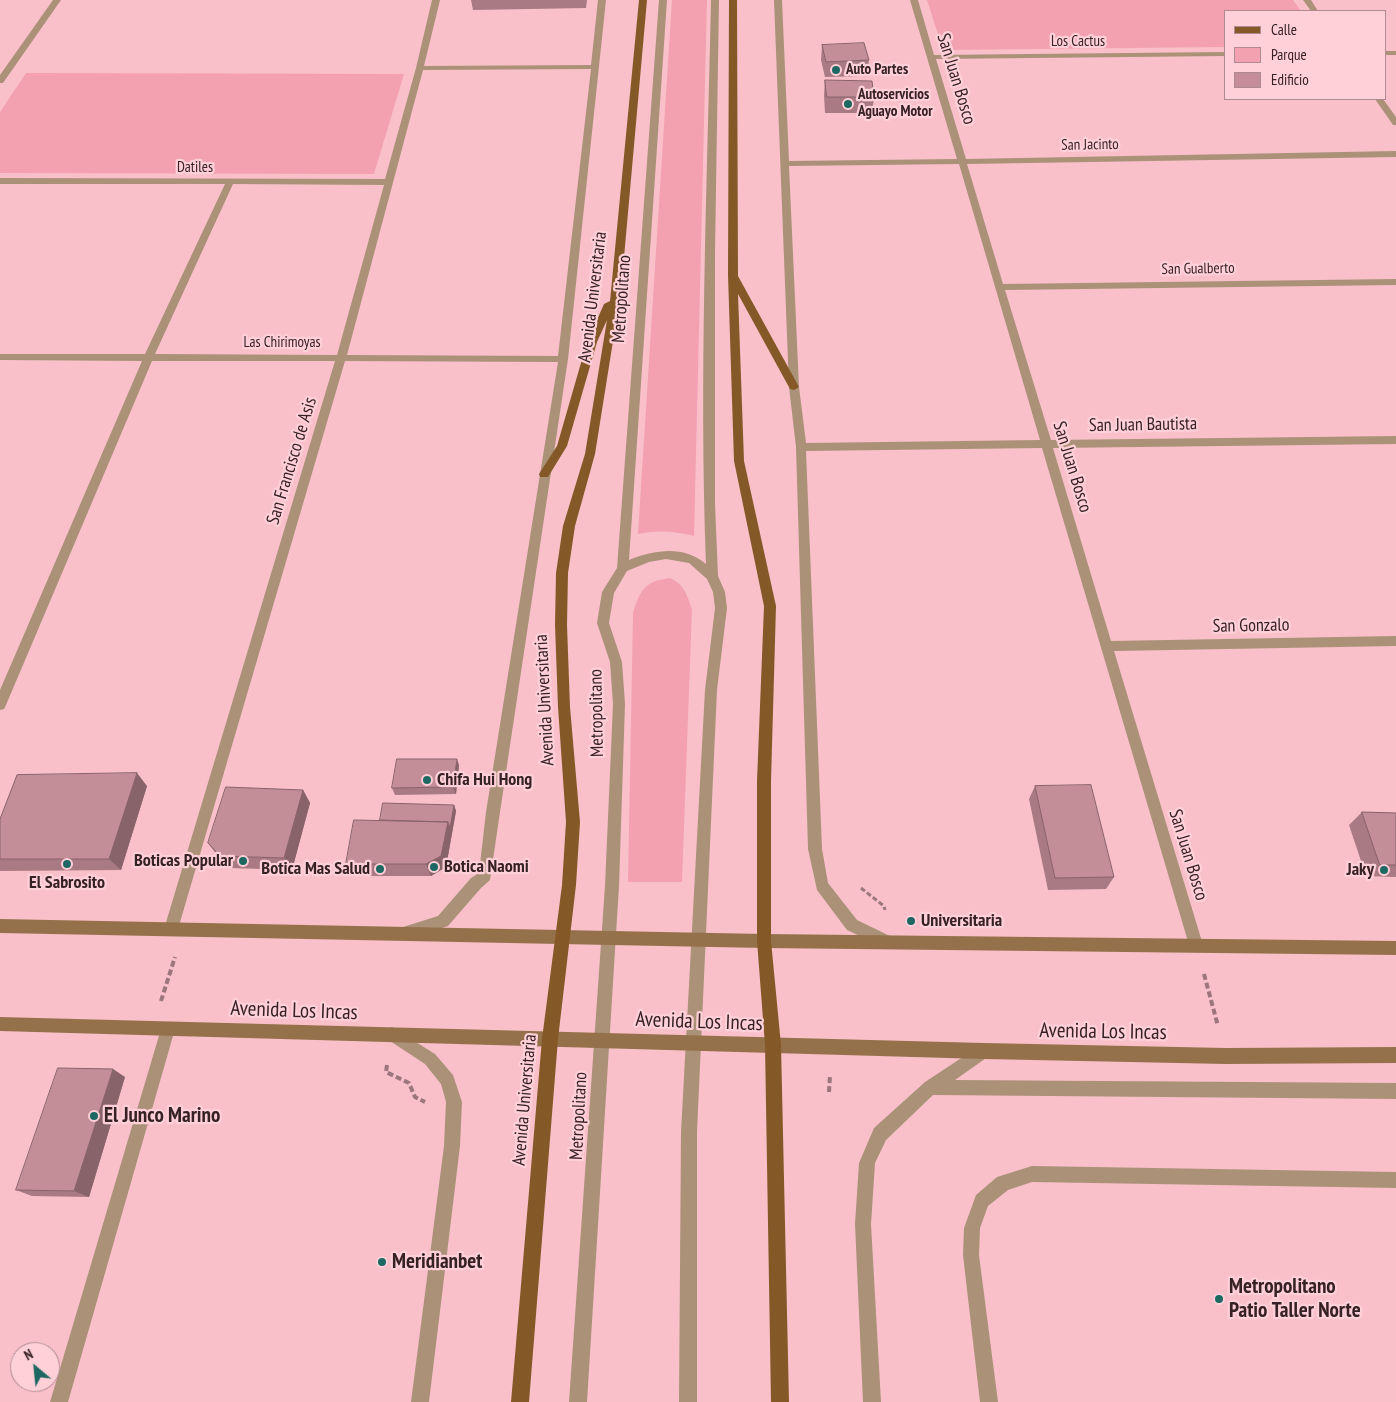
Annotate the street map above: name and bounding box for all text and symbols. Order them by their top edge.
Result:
legend [1224,10,1386,100]
text: Calle [1271,20,1297,39]
street label: San Juan Bosco [932,31,980,127]
street label: Los Cactus [1051,33,1105,51]
text: Parque [1271,45,1307,64]
place label: Auto Partes [846,61,908,79]
marker: Auto Partes [830,64,842,76]
text: Edificio [1271,70,1309,89]
place label: Autoservicios Aguayo Motor [858,86,933,121]
marker: Autoservicios Aguayo Motor [842,98,854,110]
street label: San Jacinto [1061,135,1119,155]
street label: Datiles [177,159,213,177]
street label: Avenida Universitaria [574,230,612,364]
street label: Metropolitano [608,254,636,344]
street label: San Gualberto [1161,259,1235,279]
street label: Las Chirimoyas [243,334,321,352]
street label: San Francisco de Asis [262,395,322,527]
street label: San Juan Bautista [1089,413,1197,437]
street label: San Juan Bosco [1048,419,1096,515]
street label: San Gonzalo [1212,615,1290,637]
street label: Avenida Universitaria [531,634,559,766]
street label: Metropolitano [585,669,609,757]
place label: Chifa Hui Hong [437,769,532,791]
marker: Chifa Hui Hong [421,774,433,786]
street label: San Juan Bosco [1164,807,1212,903]
place label: Boticas Popular [134,850,233,872]
marker: Boticas Popular [237,855,249,867]
place label: Botica Naomi [444,856,529,878]
marker: El Sabrosito [61,858,73,870]
place label: Botica Mas Salud [261,858,370,880]
place label: Jaky [1346,859,1374,881]
marker: Botica Naomi [428,861,440,873]
marker: Botica Mas Salud [374,863,386,875]
marker: Jaky [1378,864,1390,876]
place label: El Sabrosito [29,872,105,894]
place label: Universitaria [921,910,1002,932]
marker: Universitaria [905,915,917,927]
street label: Avenida Los Incas [230,996,358,1026]
street label: Avenida Los Incas [635,1007,763,1037]
street label: Avenida Los Incas [1039,1018,1167,1046]
street label: Avenida Universitaria [509,1033,541,1167]
street label: Metropolitano [566,1071,592,1161]
place label: El Junco Marino [104,1103,220,1129]
marker: El Junco Marino [88,1110,100,1122]
place label: Meridianbet [392,1249,482,1275]
marker: Meridianbet [376,1256,388,1268]
place label: Metropolitano Patio Taller Norte [1229,1274,1361,1324]
marker: Metropolitano Patio Taller Norte [1213,1293,1225,1305]
north arrow [10,1342,60,1392]
text: N [21,1345,36,1364]

